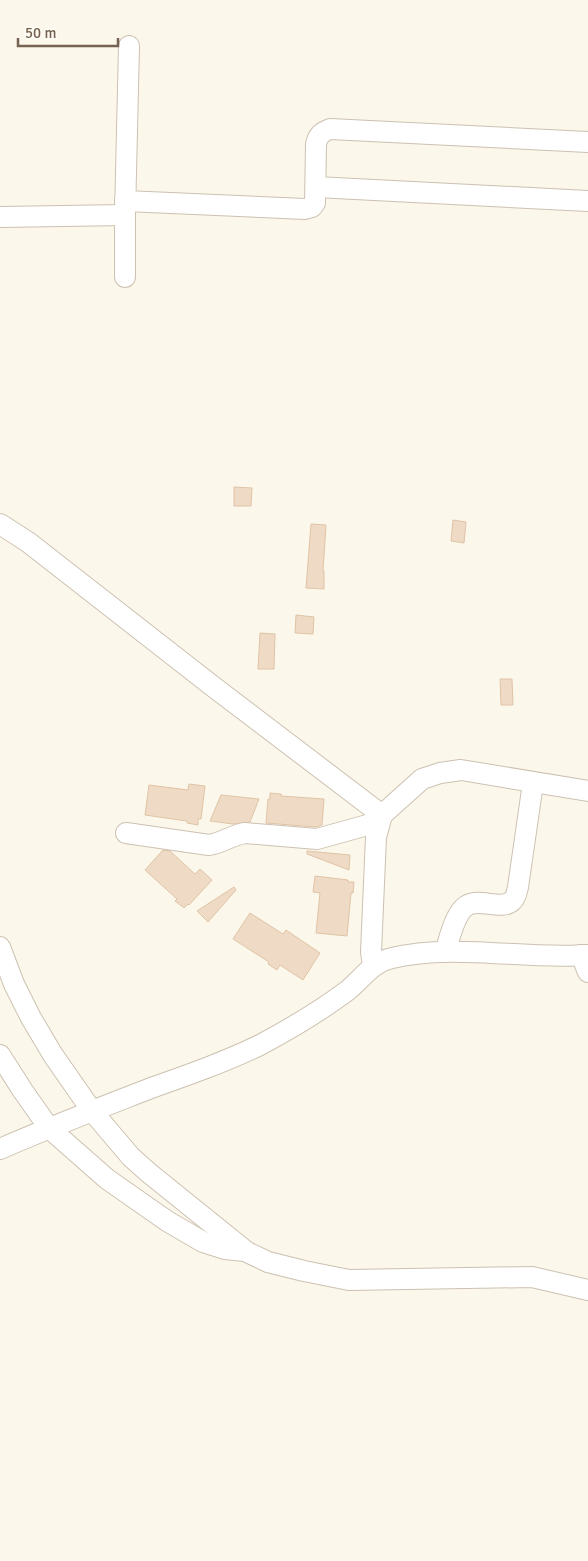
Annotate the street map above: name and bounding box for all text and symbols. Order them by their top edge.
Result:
scale bar [18,15,118,47]
text: 50 m [25,24,56,42]

